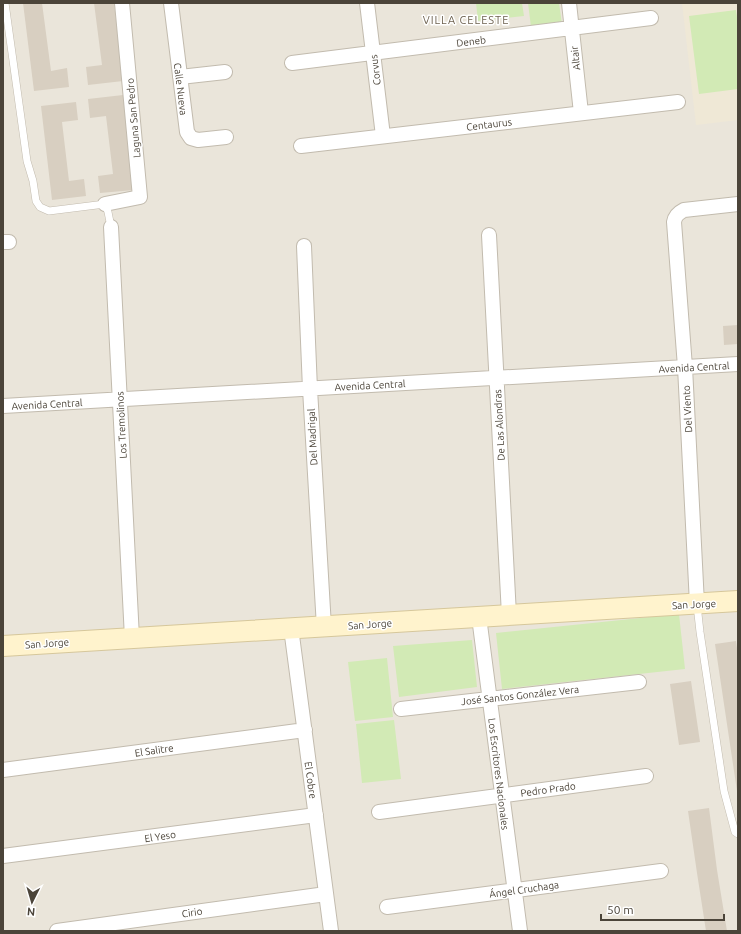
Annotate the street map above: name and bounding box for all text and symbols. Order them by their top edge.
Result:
district label: VILLA CELESTE [423,14,509,26]
street label: Deneb [456,34,487,49]
street label: Altair [569,45,582,71]
street label: Corvus [368,54,383,86]
street label: Calle Nueva [172,62,189,116]
street label: Laguna San Pedro [125,77,142,158]
street label: Centaurus [466,116,513,133]
street label: Avenida Central [658,360,730,375]
street label: Avenida Central [334,378,406,393]
street label: Del Viento [681,385,694,433]
street label: De Las Alondras [492,389,507,461]
street label: Los Tremolinos [114,391,129,459]
street label: Avenida Central [11,397,83,412]
street label: Del Madrigal [305,408,319,466]
street label: San Jorge [672,598,716,611]
street label: San Jorge [348,617,392,632]
street label: San Jorge [25,636,69,651]
street label: José Santos González Vera [460,684,580,707]
street label: Los Escritores Nacionales [486,717,511,831]
street label: El Salitre [134,742,174,759]
street label: El Cobre [302,761,319,799]
street label: Pedro Prado [520,780,577,799]
street label: El Yeso [144,829,177,844]
street label: Ángel Cruchaga [488,878,560,900]
north arrow [12,882,52,922]
scale bar [601,896,724,922]
text: 50 m [607,903,634,916]
text: N [27,906,36,918]
street label: Cirio [181,906,203,919]

